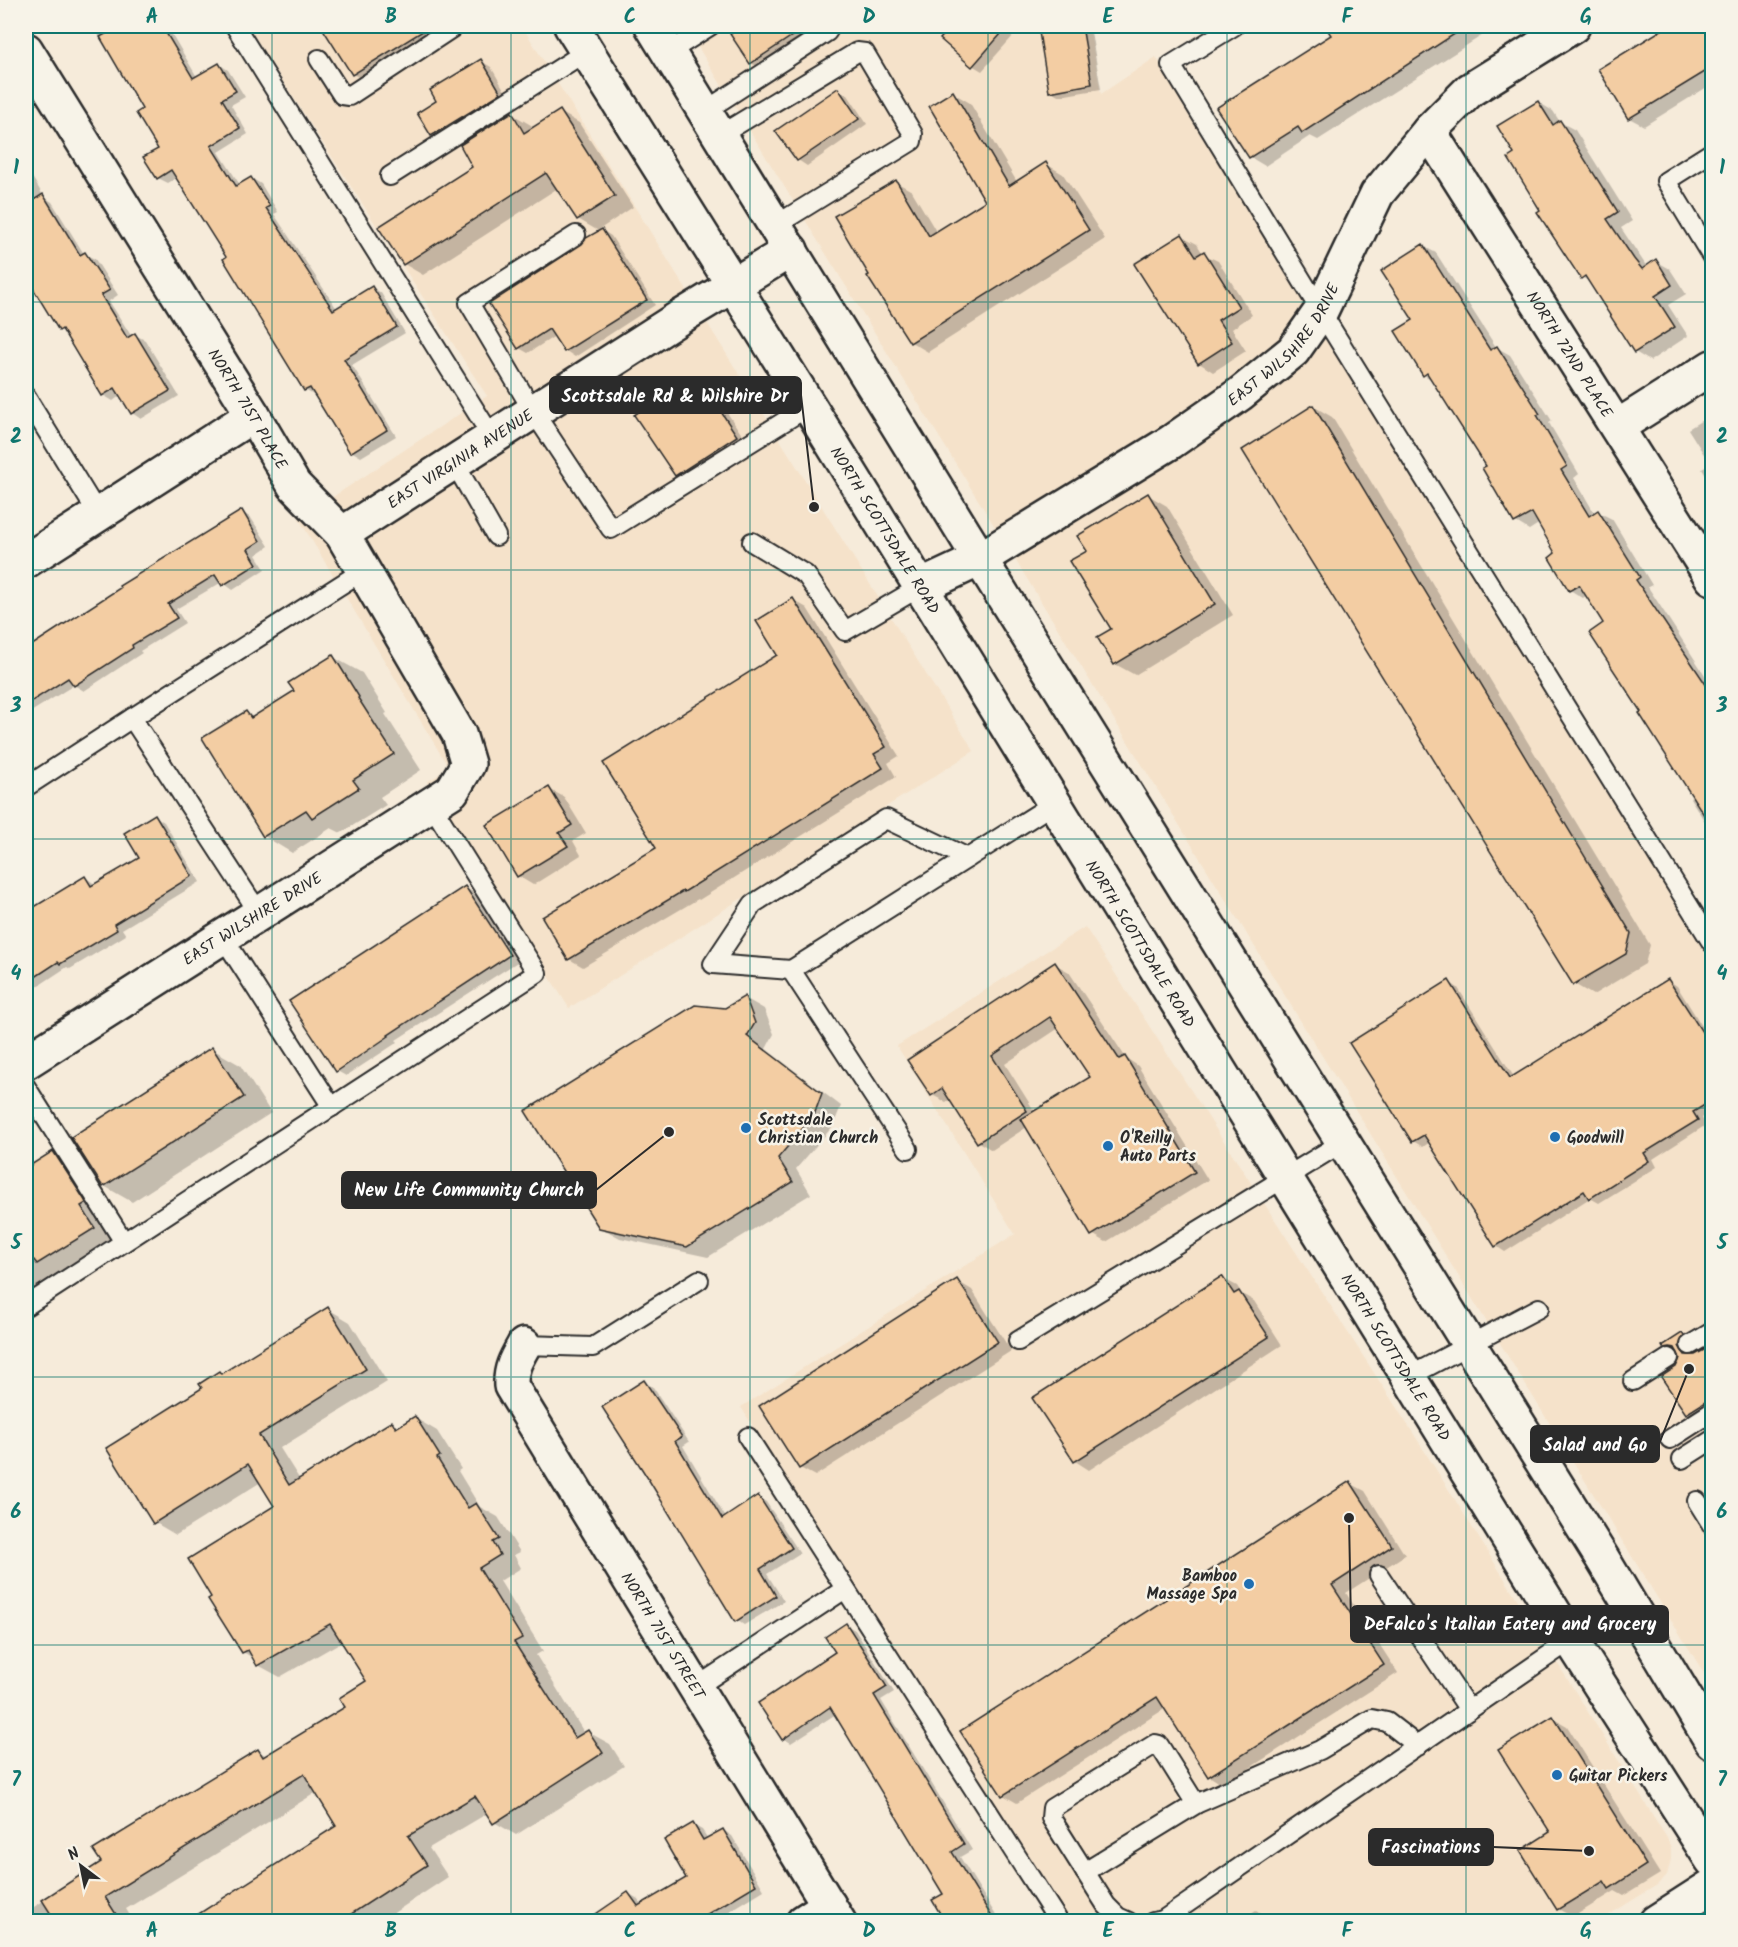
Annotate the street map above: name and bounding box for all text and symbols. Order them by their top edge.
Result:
text: A [146,2,158,34]
text: B [385,2,397,34]
text: C [624,2,636,34]
text: D [862,2,876,34]
text: E [1102,2,1114,34]
text: F [1342,2,1354,34]
text: G [1580,2,1592,34]
text: 1 [13,153,19,185]
text: 1 [1719,153,1725,185]
street label: EAST WILSHIRE DRIVE [1223,279,1347,413]
street label: NORTH 72ND PLACE [1519,286,1619,424]
street label: NORTH 71ST PLACE [201,344,294,475]
callout: Scottsdale Rd & Wilshire Dr [550,377,801,413]
text: Scottsdale Rd & Wilshire Dr [561,383,790,412]
street label: EAST VIRGINIA AVENUE [383,403,539,516]
text: 2 [10,422,22,454]
text: 2 [1716,422,1728,454]
street label: NORTH SCOTTSDALE ROAD [823,442,946,619]
text: 3 [10,691,22,723]
text: 3 [1716,691,1728,723]
street label: NORTH SCOTTSDALE ROAD [1078,855,1201,1033]
street label: EAST WILSHIRE DRIVE [178,866,328,972]
text: 4 [11,959,22,991]
text: 4 [1717,959,1728,991]
place label: Scottsdale Christian Church [758,1108,878,1151]
marker: Scottsdale Christian Church [739,1121,753,1135]
place label: O'Reilly Auto Parts [1120,1126,1196,1169]
place label: Goodwill [1567,1126,1625,1151]
marker: Goodwill [1548,1130,1562,1144]
marker: O'Reilly Auto Parts [1101,1139,1115,1153]
callout: New Life Community Church [342,1172,596,1208]
text: New Life Community Church [354,1177,584,1206]
text: 5 [10,1228,23,1260]
text: 5 [1716,1228,1729,1260]
street label: NORTH SCOTTSDALE ROAD [1334,1269,1456,1446]
callout: Salad and Go [1531,1426,1659,1462]
text: Salad and Go [1543,1432,1647,1461]
text: 6 [11,1497,22,1529]
text: 6 [1717,1497,1728,1529]
place label: Bamboo Massage Spa [1146,1564,1237,1607]
street label: NORTH 71ST STREET [614,1568,712,1706]
marker: Bamboo Massage Spa [1242,1577,1256,1591]
callout: DeFalco's Italian Eatery and Grocery [1351,1606,1668,1642]
text: DeFalco's Italian Eatery and Grocery [1364,1611,1657,1640]
place label: Guitar Pickers [1569,1764,1668,1789]
text: 7 [11,1765,21,1797]
text: 7 [1717,1765,1727,1797]
marker: Guitar Pickers [1550,1768,1564,1782]
callout: Fascinations [1369,1829,1493,1865]
text: Fascinations [1381,1834,1481,1863]
north arrow [51,1836,111,1896]
text: N [63,1841,85,1868]
text: A [146,1916,158,1947]
text: B [385,1916,397,1947]
text: C [624,1916,636,1947]
text: D [862,1916,876,1947]
text: E [1102,1916,1114,1947]
text: F [1342,1916,1354,1947]
text: G [1580,1916,1592,1947]

